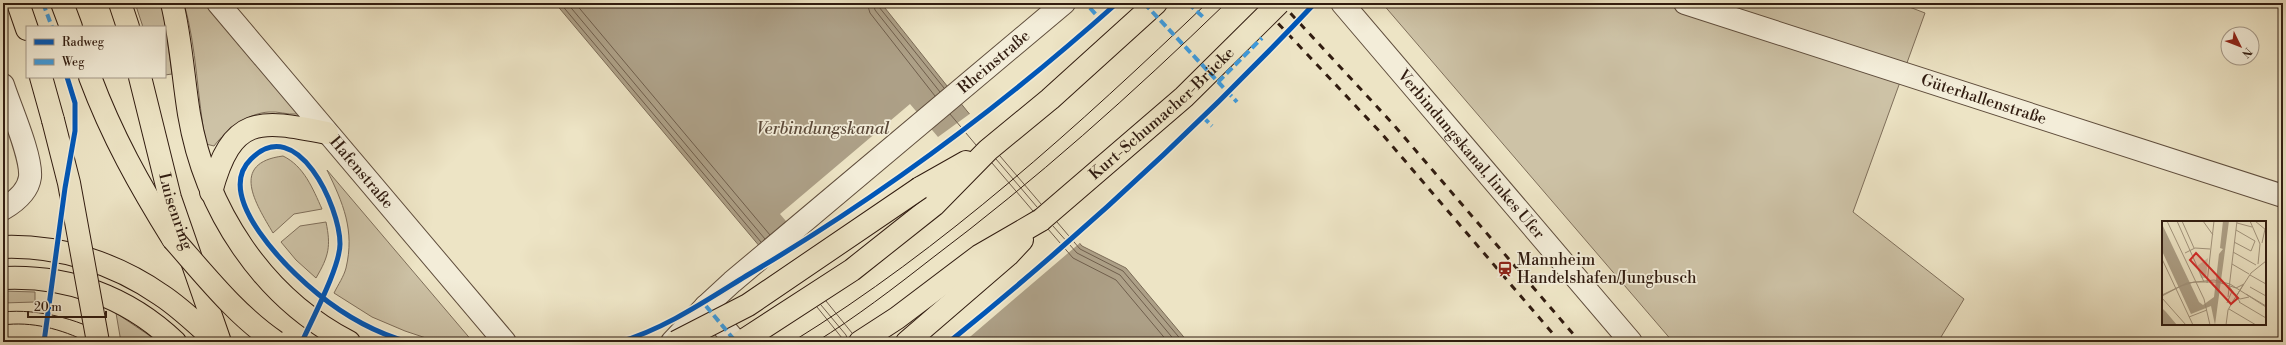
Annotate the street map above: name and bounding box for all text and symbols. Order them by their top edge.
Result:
legend [26,26,166,78]
street label: Rheinstraße [954,26,1034,98]
north arrow [2220,26,2260,66]
text: Radweg [62,35,105,50]
street label: Kurt-Schumacher-Brücke [1085,43,1239,184]
text: N [2238,44,2255,60]
text: Weg [61,55,85,70]
street label: Verbindungskanal, linkes Ufer [1393,65,1549,243]
street label: Güterhallenstraße [1918,70,2049,129]
water label: Verbindungskanal [756,118,890,140]
street label: Hafenstraße [325,132,398,213]
street label: Luisenring [154,171,198,253]
inset map [2162,221,2266,325]
place label: Mannheim Handelshafen/Jungbusch [1517,250,1697,288]
station icon: Mannheim Handelshafen/Jungbusch [1496,260,1514,278]
scale bar [28,293,106,319]
text: 20 m [34,300,62,315]

